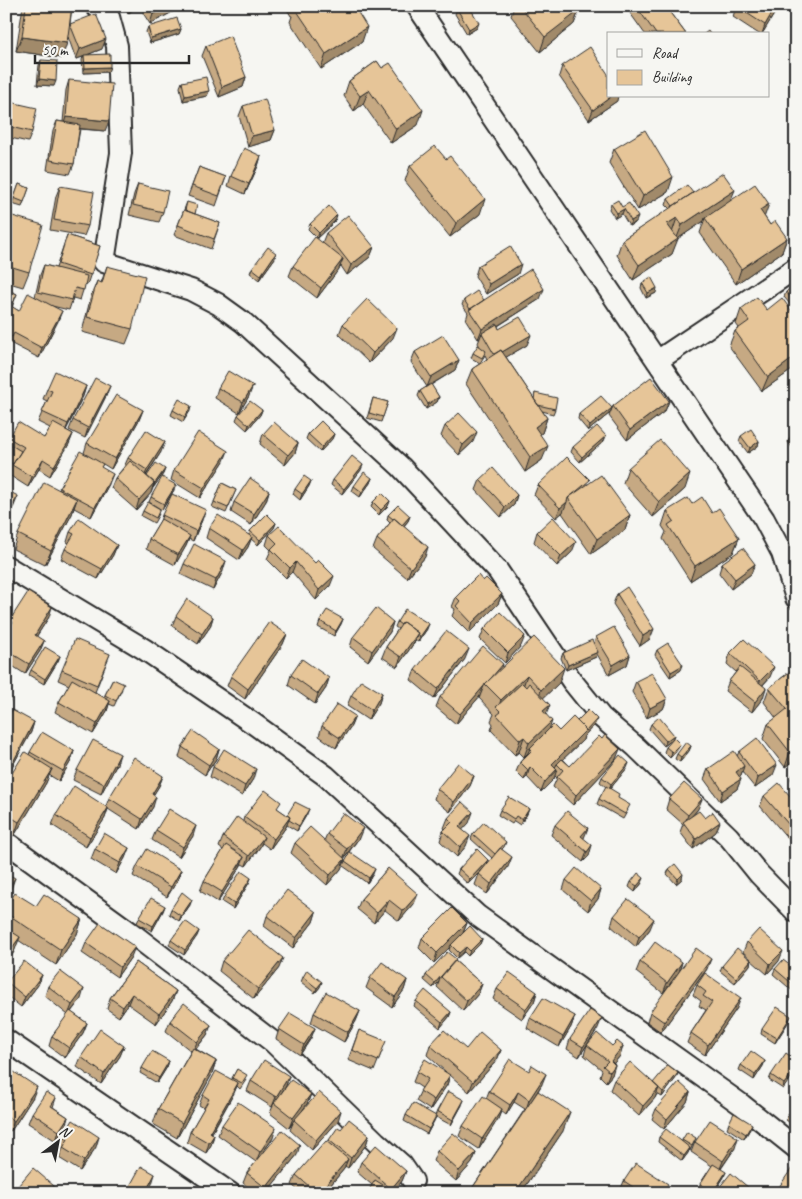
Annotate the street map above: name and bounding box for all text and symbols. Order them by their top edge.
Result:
scale bar [35,32,189,64]
legend [607,32,770,98]
text: 50 m [42,41,69,60]
text: Road [652,44,679,63]
text: Building [652,68,692,87]
north arrow [32,1116,82,1166]
text: N [56,1122,75,1142]

